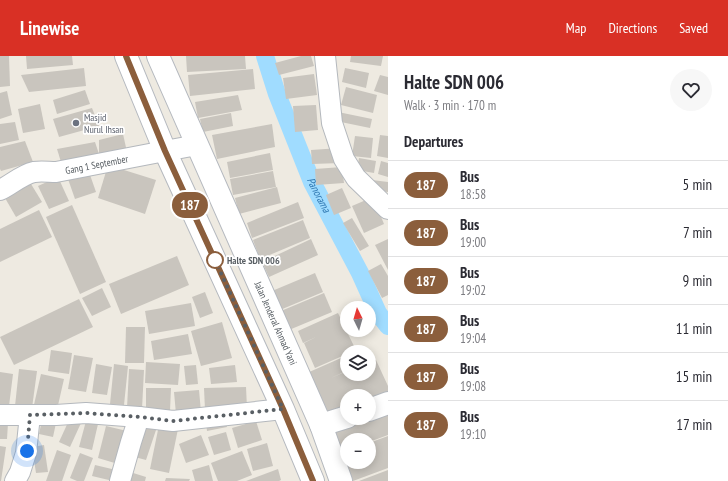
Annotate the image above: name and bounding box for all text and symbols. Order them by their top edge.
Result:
text: Linewise [20,16,79,40]
text: Map [566,19,586,37]
text: Directions [608,19,657,37]
text: Saved [679,19,708,37]
button: heart [670,69,712,111]
text: Halte SDN 006 [404,70,504,94]
text: Walk · 3 min · 170 m [404,97,496,114]
place label: Masjid Nurul Ihsan [84,111,124,136]
marker: Masjid Nurul Ihsan [71,118,81,128]
text: Departures [404,132,463,151]
street label: Gang 1 September [64,152,129,177]
text: Bus [460,167,479,186]
water label: Panorama [304,175,334,215]
text: 5 min [682,175,712,194]
text: 187 [416,176,436,194]
text: 18:58 [460,186,486,203]
line badge: 187 [167,192,213,218]
text: 187 [180,196,200,214]
text: Bus [460,215,479,234]
text: 7 min [683,223,712,242]
text: 187 [416,224,436,242]
text: 19:00 [460,234,486,251]
marker: Halte SDN 006 [206,251,224,269]
place label: Halte SDN 006 [227,254,280,267]
text: Bus [460,263,479,282]
text: 9 min [682,271,712,290]
text: 187 [416,272,436,290]
street label: Jalan Jenderal Ahmad Yani [251,279,300,367]
text: 19:02 [460,282,486,299]
north arrow [340,301,376,337]
map controls [340,301,376,469]
text: Bus [460,311,479,330]
text: 11 min [676,319,712,338]
text: 187 [416,320,436,338]
text: 19:04 [460,330,486,347]
button: layers [340,345,376,381]
text: Bus [460,359,479,378]
text: 15 min [676,367,712,386]
text: 187 [416,368,436,386]
text: 19:08 [460,378,486,395]
button: + [340,389,376,425]
text: Bus [460,407,479,426]
text: 17 min [676,415,712,434]
text: 187 [416,416,436,434]
text: 19:10 [460,426,486,443]
button: − [340,433,376,469]
your location [17,441,37,461]

